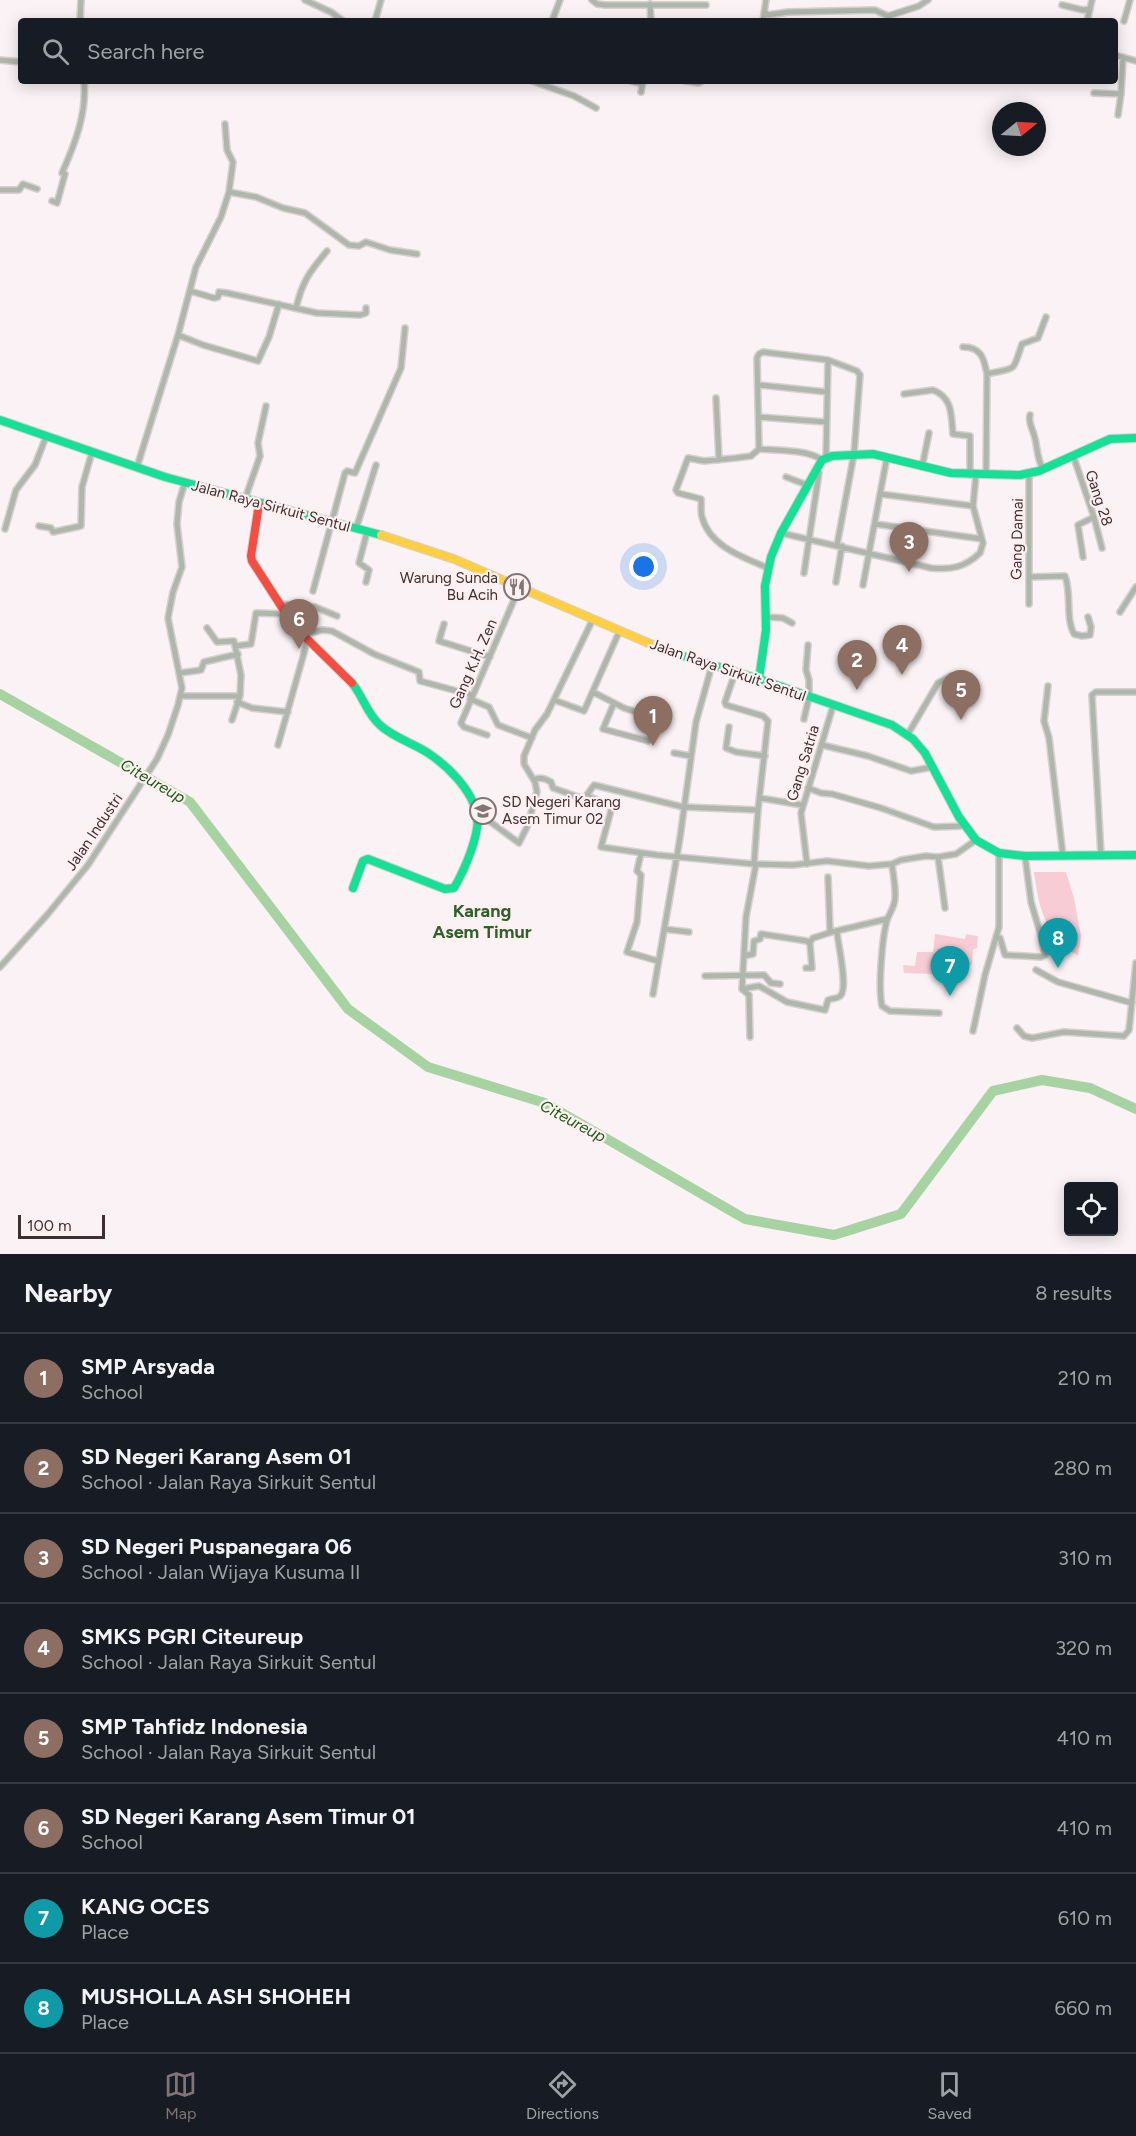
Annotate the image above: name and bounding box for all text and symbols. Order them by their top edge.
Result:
search box [18,18,1118,84]
icon: search [39,35,72,68]
text: Search here [87,38,205,65]
north arrow [992,102,1046,156]
street label: Gang 28 [1082,468,1116,528]
street label: Jalan Raya Sirkuit Sentul [190,476,352,536]
street label: Gang Damai [1007,498,1027,580]
pin: 3 [890,522,928,572]
your location [629,552,658,581]
place label: Warung Sunda Bu Acih [400,569,498,604]
restaurant icon: Warung Sunda Bu Acih [502,572,532,602]
pin: 6 [280,600,318,649]
street label: Gang K.H. Zen [445,616,501,712]
pin: 4 [882,626,922,675]
street label: Jalan Raya Sirkuit Sentul [648,635,808,705]
pin: 2 [838,640,876,690]
pin: 5 [942,670,980,720]
pin: 1 [634,696,672,746]
street label: Gang Satria [783,723,823,803]
water label: Citeureup [117,755,189,807]
street label: Jalan Industri [62,790,126,874]
place label: SD Negeri Karang Asem Timur 02 [502,793,621,828]
school or university icon: SD Negeri Karang Asem Timur 02 [468,796,498,826]
district label: Karang Asem Timur [432,900,532,943]
pin: 8 [1038,918,1078,968]
pin: 7 [930,946,970,996]
water label: Citeureup [537,1096,609,1146]
map controls [1064,1182,1118,1236]
button: locate [1064,1182,1118,1236]
scale bar [18,1212,105,1240]
text: 100 m [27,1216,72,1235]
text: Nearby [24,1277,112,1309]
text: 8 results [1035,1281,1112,1305]
text: SMP Arsyada [81,1353,215,1380]
text: 1 [39,1366,48,1390]
text: 210 m [1058,1366,1112,1390]
text: School [81,1380,143,1404]
text: SD Negeri Karang Asem 01 [81,1443,352,1470]
text: 2 [38,1456,49,1480]
text: 280 m [1054,1456,1112,1480]
text: School · Jalan Raya Sirkuit Sentul [81,1470,376,1494]
text: SD Negeri Puspanegara 06 [81,1533,352,1560]
text: 3 [38,1546,49,1570]
text: 310 m [1058,1546,1112,1570]
text: School · Jalan Wijaya Kusuma II [81,1560,361,1584]
text: SMKS PGRI Citeureup [81,1623,303,1650]
text: 4 [37,1636,50,1660]
text: 320 m [1055,1636,1112,1660]
text: School · Jalan Raya Sirkuit Sentul [81,1650,376,1674]
text: SMP Tahfidz Indonesia [81,1713,308,1740]
text: 5 [38,1726,49,1750]
text: 410 m [1057,1726,1112,1750]
text: School · Jalan Raya Sirkuit Sentul [81,1740,376,1764]
text: SD Negeri Karang Asem Timur 01 [81,1803,416,1830]
text: 6 [38,1816,49,1840]
text: 410 m [1057,1816,1112,1840]
text: School [81,1830,143,1854]
text: KANG OCES [81,1893,210,1920]
text: 7 [38,1906,49,1930]
text: 610 m [1058,1906,1112,1930]
text: Place [81,1920,129,1944]
text: MUSHOLLA ASH SHOHEH [81,1983,351,2010]
text: 8 [37,1996,50,2020]
text: 660 m [1055,1996,1112,2020]
text: Place [81,2010,129,2034]
tab: Map [164,2068,197,2123]
tab: Directions [526,2068,599,2123]
tab: Saved [928,2068,972,2123]

